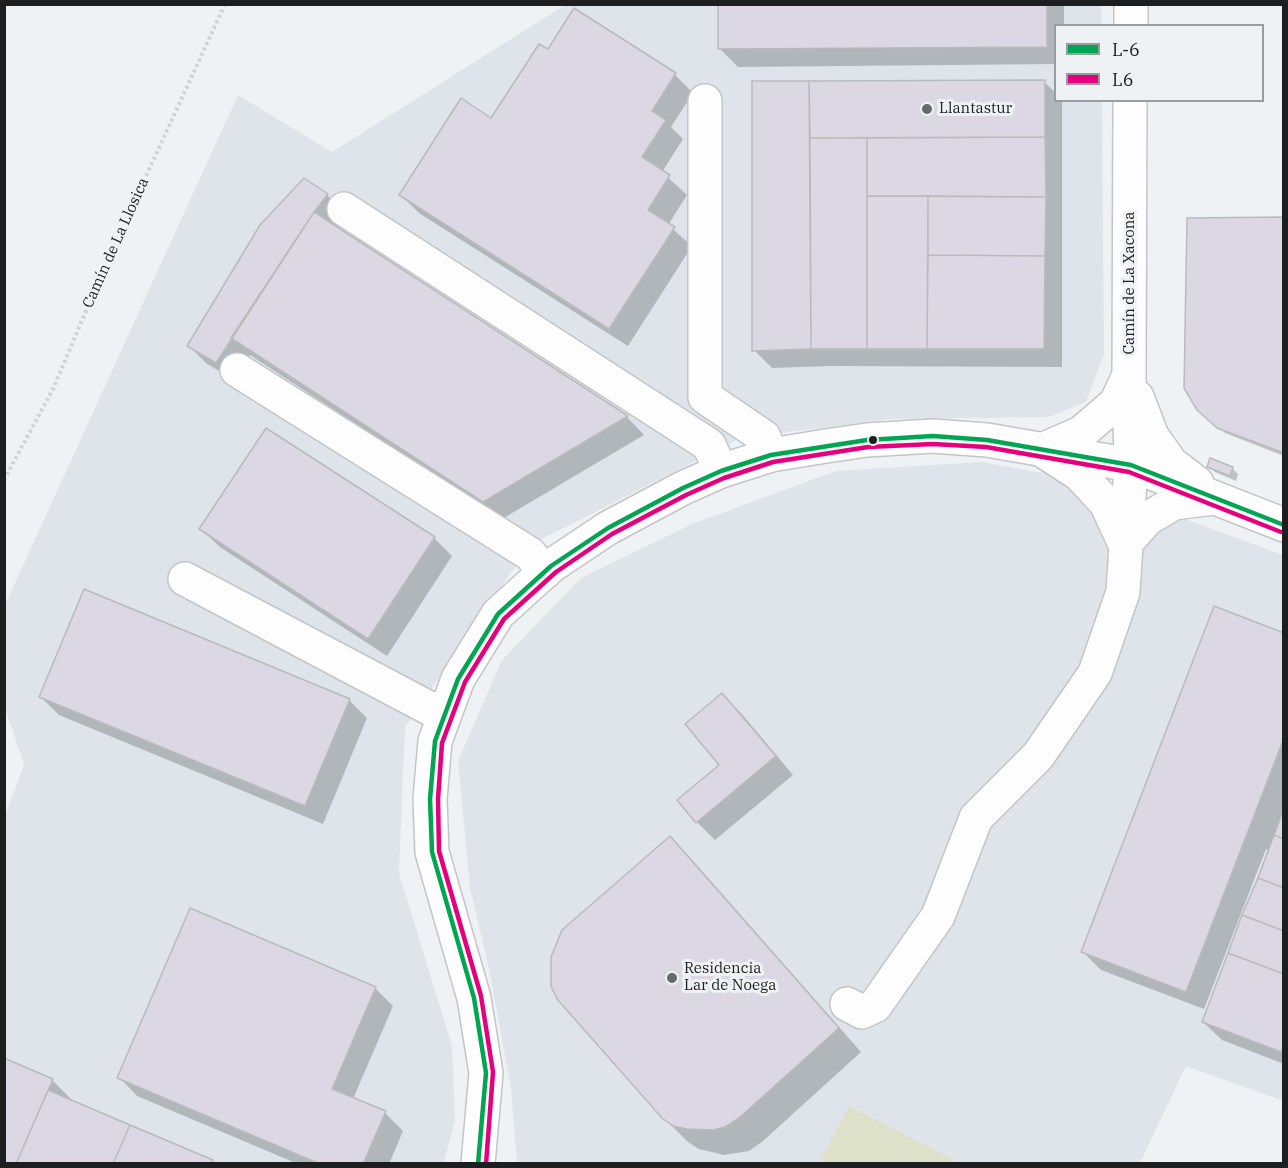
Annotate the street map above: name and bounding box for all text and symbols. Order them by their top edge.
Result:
legend [1054,24,1264,102]
text: L-6 [1112,38,1140,61]
text: L6 [1112,68,1134,91]
place label: Llantastur [939,100,1012,118]
marker: Llantastur [920,102,934,116]
street label: Camín de La Llosica [79,175,153,311]
street label: Camín de La Xacona [1121,212,1139,354]
unlabelled marker [867,434,879,446]
place label: Residencia Lar de Noega [684,960,776,995]
marker: Residencia Lar de Noega [665,971,679,985]

